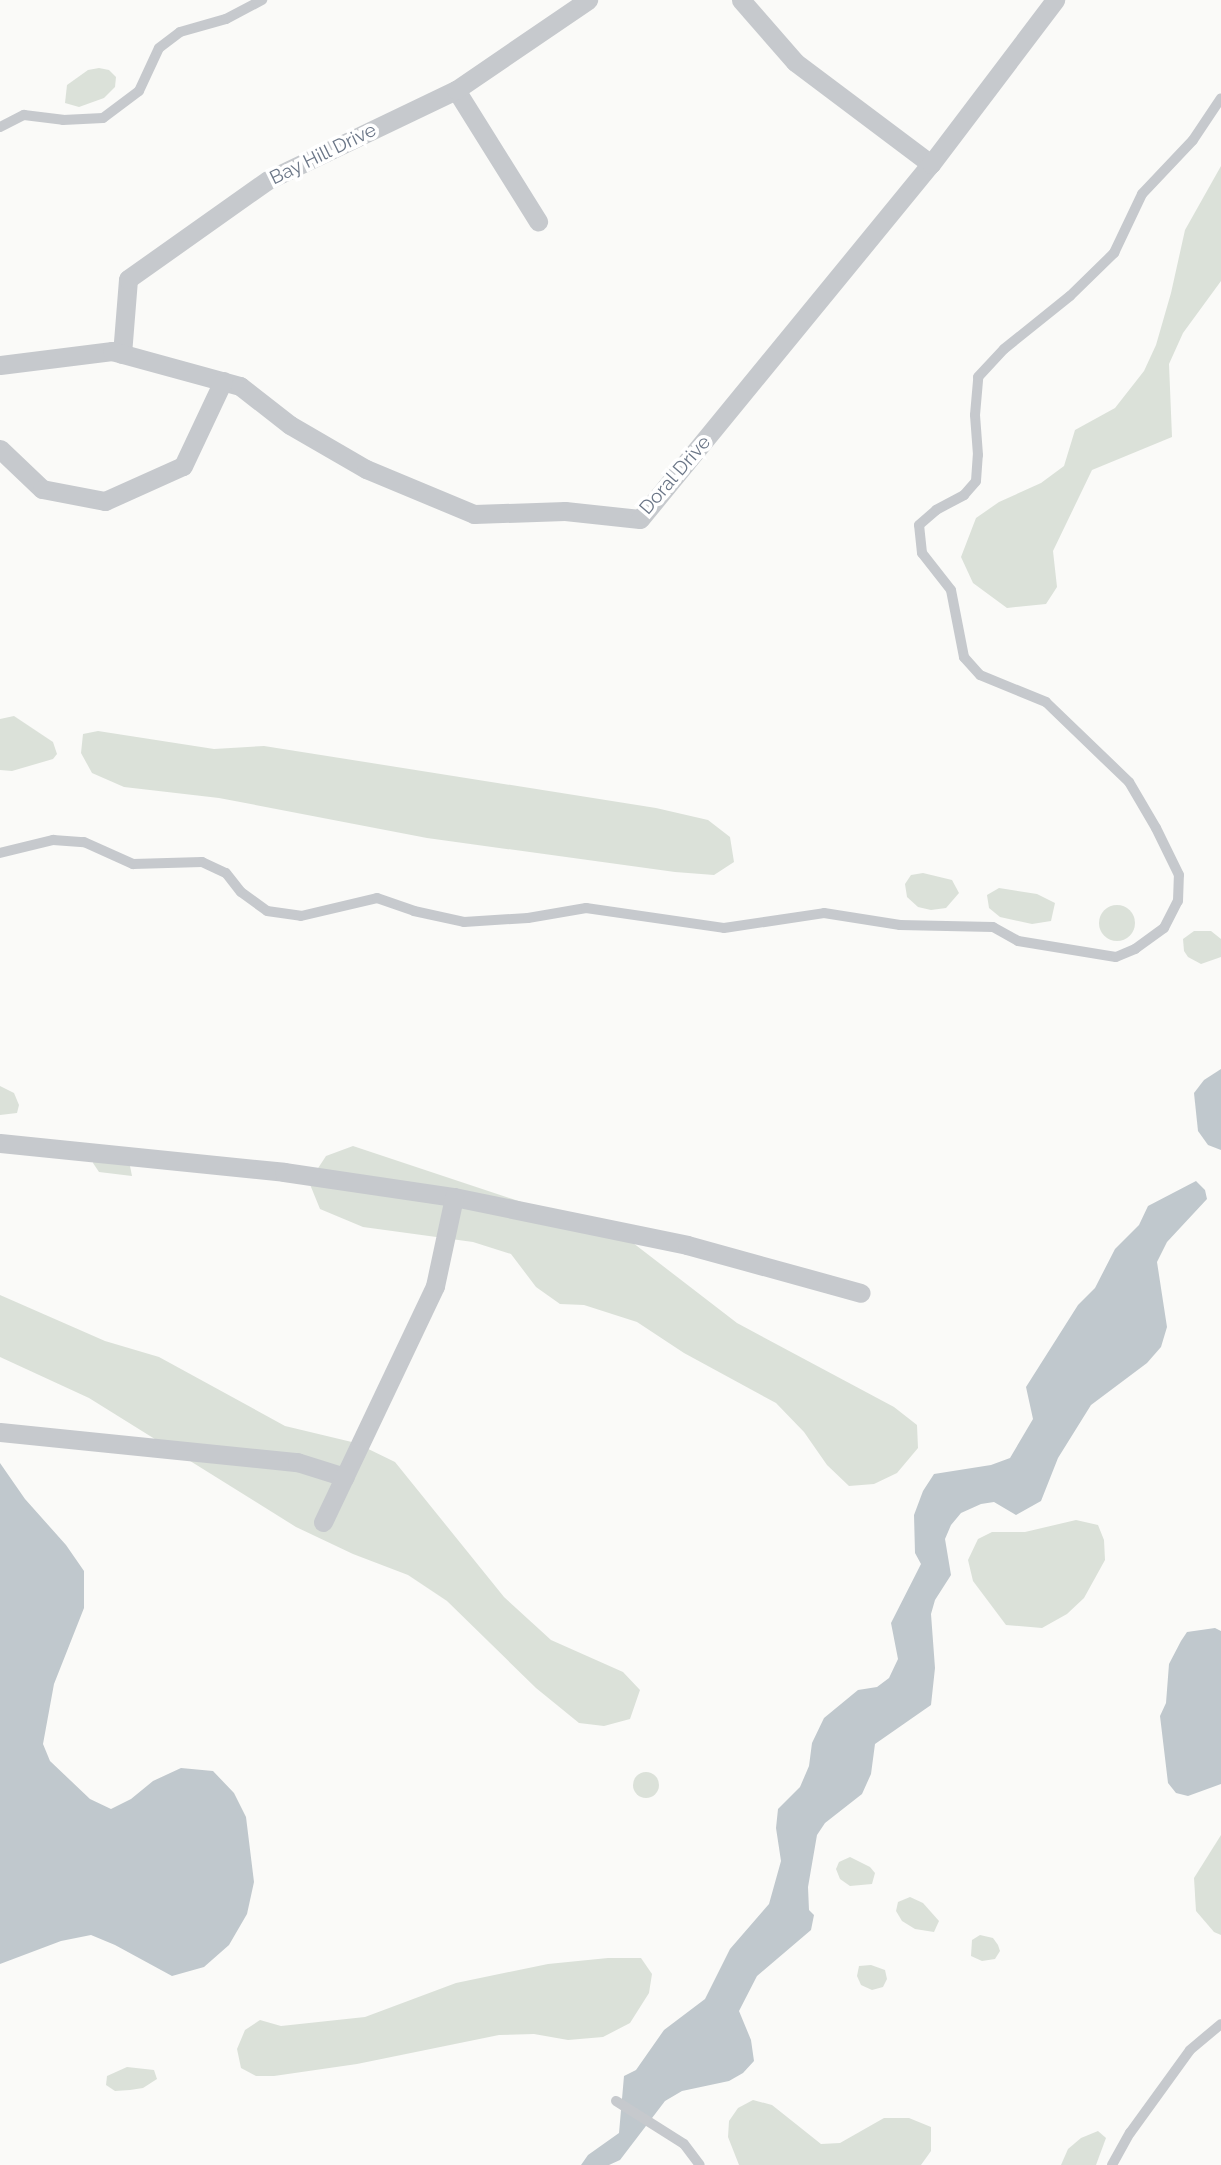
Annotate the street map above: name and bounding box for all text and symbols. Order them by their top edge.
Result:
street label: Bay Hill Drive [266,118,380,190]
street label: Doral Drive [635,431,715,519]

